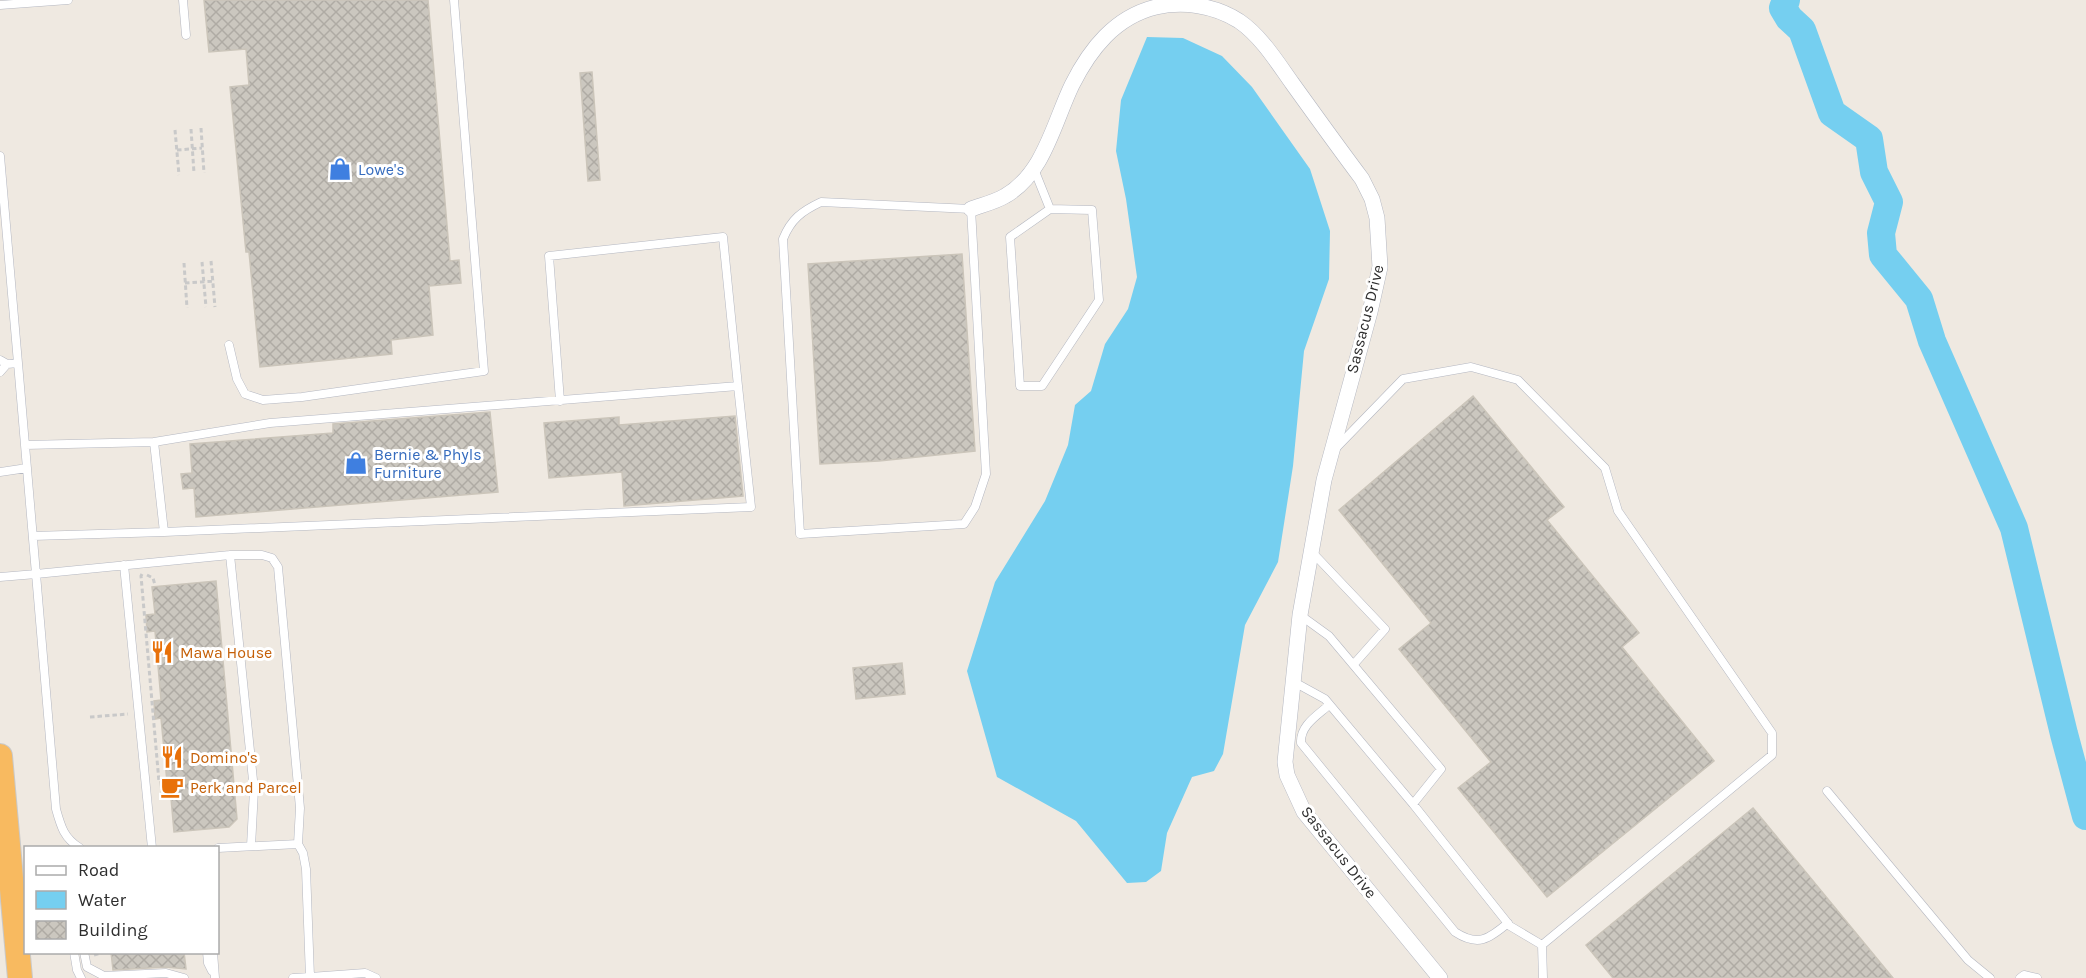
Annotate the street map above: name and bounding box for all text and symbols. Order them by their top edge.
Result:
shop icon: Lowe's [327,156,353,182]
place label: Lowe's [358,160,405,179]
street label: Sassacus Drive [1342,263,1388,375]
place label: Bernie & Phyls Furniture [374,445,482,482]
shop icon: Bernie & Phyls Furniture [343,450,369,476]
restaurant icon: Mawa House [149,639,175,665]
place label: Mawa House [180,643,272,662]
restaurant icon: Domino's [159,744,185,770]
place label: Domino's [190,748,258,767]
cafe icon: Perk and Parcel [159,774,185,800]
place label: Perk and Parcel [190,778,302,797]
street label: Sassacus Drive [1297,802,1381,902]
legend [24,846,219,954]
text: Road [78,859,119,881]
text: Water [78,889,126,911]
text: Building [78,919,148,941]

